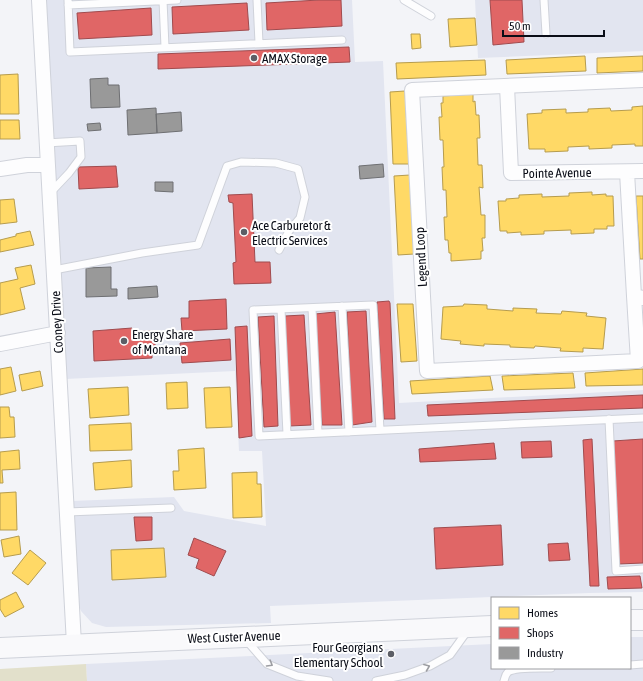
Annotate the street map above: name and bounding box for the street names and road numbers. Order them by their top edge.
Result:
street label: Pointe Avenue [522,165,592,181]
street label: Legend Loop [412,227,430,287]
street label: Cooney Drive [48,290,66,354]
street label: West Custer Avenue [187,628,281,646]

